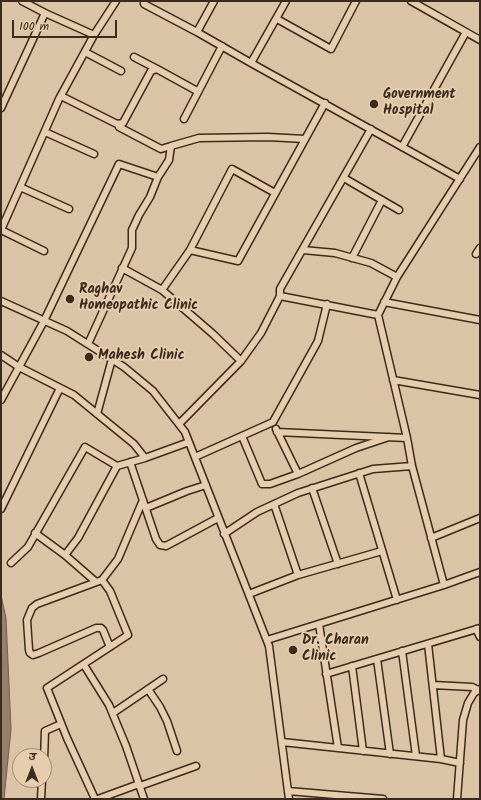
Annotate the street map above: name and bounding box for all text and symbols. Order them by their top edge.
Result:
scale bar [14,12,119,38]
text: 100 m [19,17,49,36]
place label: Government Hospital [383,88,456,120]
marker: Government Hospital [368,98,380,110]
place label: Raghav Homeopathic Clinic [79,283,198,316]
marker: Raghav Homeopathic Clinic [64,293,76,305]
place label: Mahesh Clinic [98,349,184,365]
marker: Mahesh Clinic [83,351,95,363]
place label: Dr. Charan Clinic [302,634,369,666]
marker: Dr. Charan Clinic [287,644,299,656]
north arrow [12,748,52,788]
text: उ [29,748,35,766]

